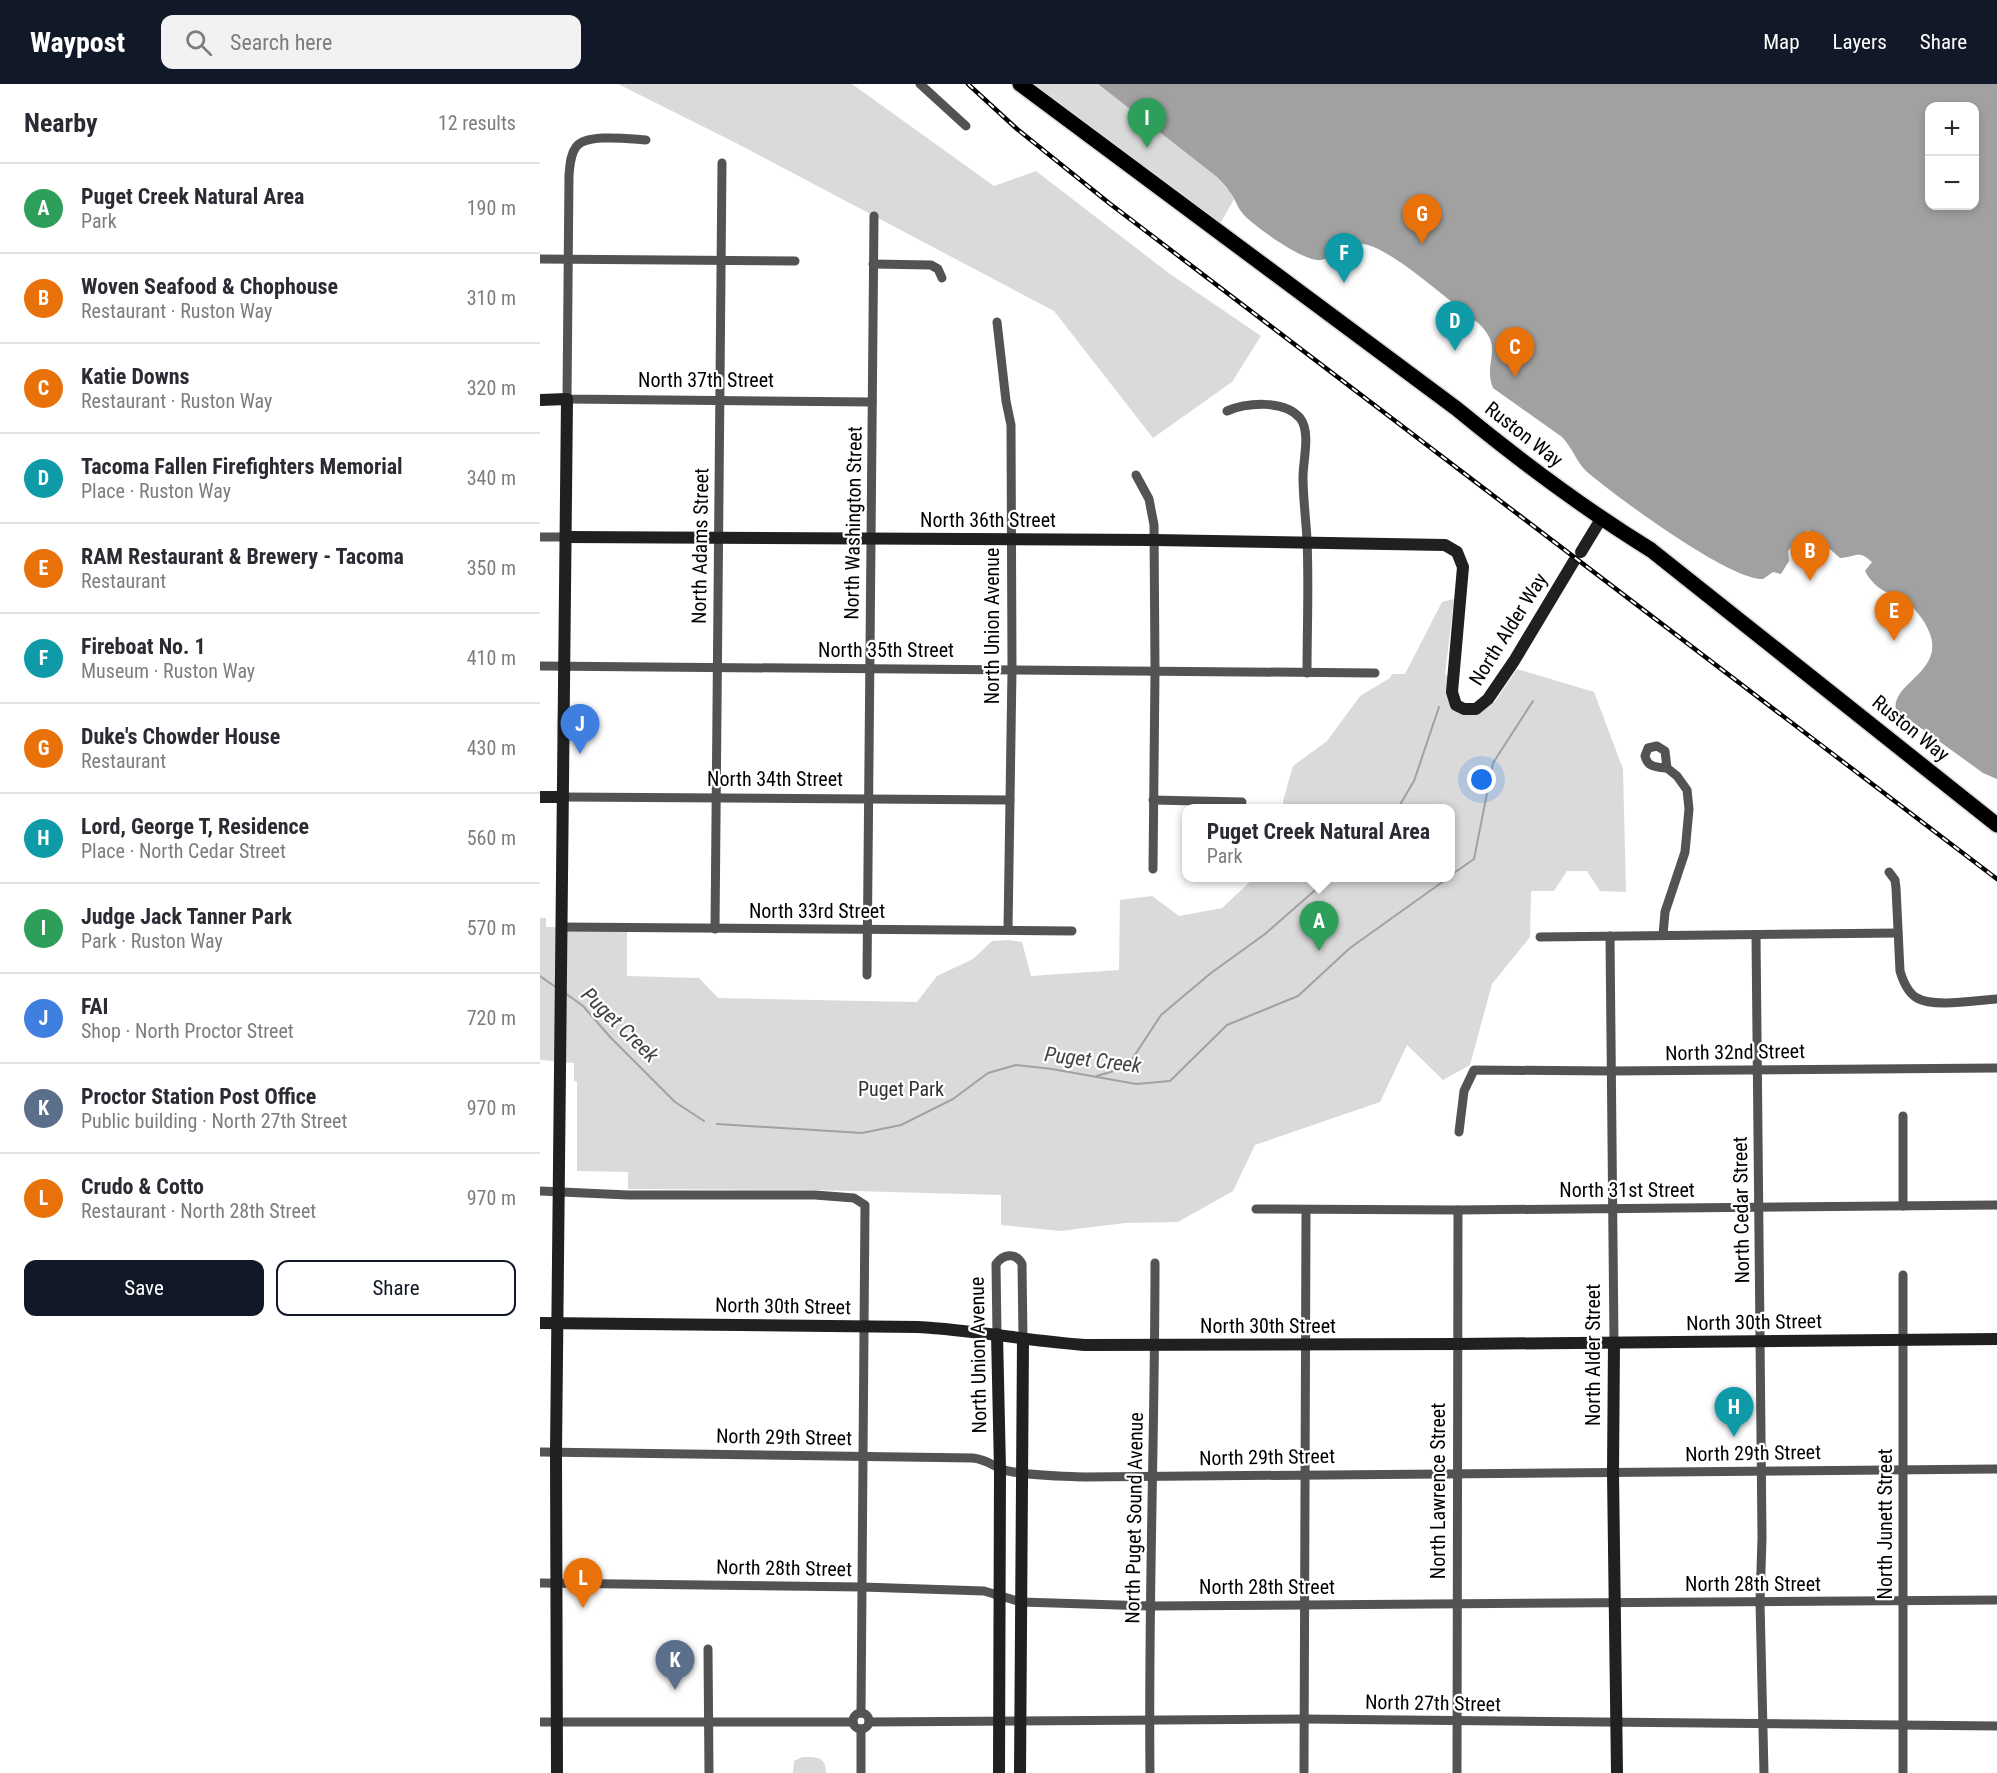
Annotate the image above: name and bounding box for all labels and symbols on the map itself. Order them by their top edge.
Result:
pin: I [1128,98,1166,148]
pin: G [1402,194,1442,244]
pin: F [1324,234,1364,283]
pin: D [1436,302,1474,351]
pin: C [1496,328,1534,377]
street label: North 37th Street [638,368,774,392]
street label: Ruston Way [1480,396,1568,472]
street label: North Washington Street [839,426,867,620]
street label: North Adams Street [687,468,713,624]
street label: North 36th Street [920,508,1056,532]
pin: B [1790,532,1830,581]
street label: North Union Avenue [980,548,1004,704]
street label: North Alder Way [1464,568,1552,690]
pin: E [1874,592,1914,641]
street label: North 35th Street [818,638,954,662]
street label: Ruston Way [1868,690,1954,766]
pin: J [560,704,600,754]
your location [1467,765,1496,794]
street label: North 34th Street [707,767,843,791]
street label: North 33rd Street [749,899,885,923]
pin: A [1300,902,1338,951]
water label: Puget Creek [577,983,664,1068]
street label: North 32nd Street [1665,1039,1805,1065]
water label: Puget Creek [1043,1042,1144,1078]
park label: Puget Park [858,1077,944,1101]
street label: North Cedar Street [1728,1136,1754,1284]
street label: North 31st Street [1559,1178,1695,1202]
street label: North Union Avenue [965,1277,991,1433]
street label: North Alder Street [1581,1284,1605,1426]
street label: North 30th Street [715,1293,851,1319]
street label: North 30th Street [1686,1309,1822,1335]
street label: North 30th Street [1200,1314,1336,1338]
pin: H [1714,1388,1754,1437]
street label: North Lawrence Street [1426,1403,1450,1579]
street label: North Puget Sound Avenue [1120,1412,1148,1624]
street label: North 29th Street [716,1424,852,1450]
street label: North 29th Street [1685,1440,1821,1466]
street label: North 29th Street [1199,1444,1335,1470]
street label: North Junett Street [1873,1448,1897,1599]
street label: North 28th Street [716,1555,852,1581]
pin: L [564,1558,603,1608]
street label: North 28th Street [1685,1572,1821,1596]
street label: North 28th Street [1199,1575,1335,1599]
pin: K [656,1640,694,1690]
street label: North 27th Street [1365,1690,1501,1716]

